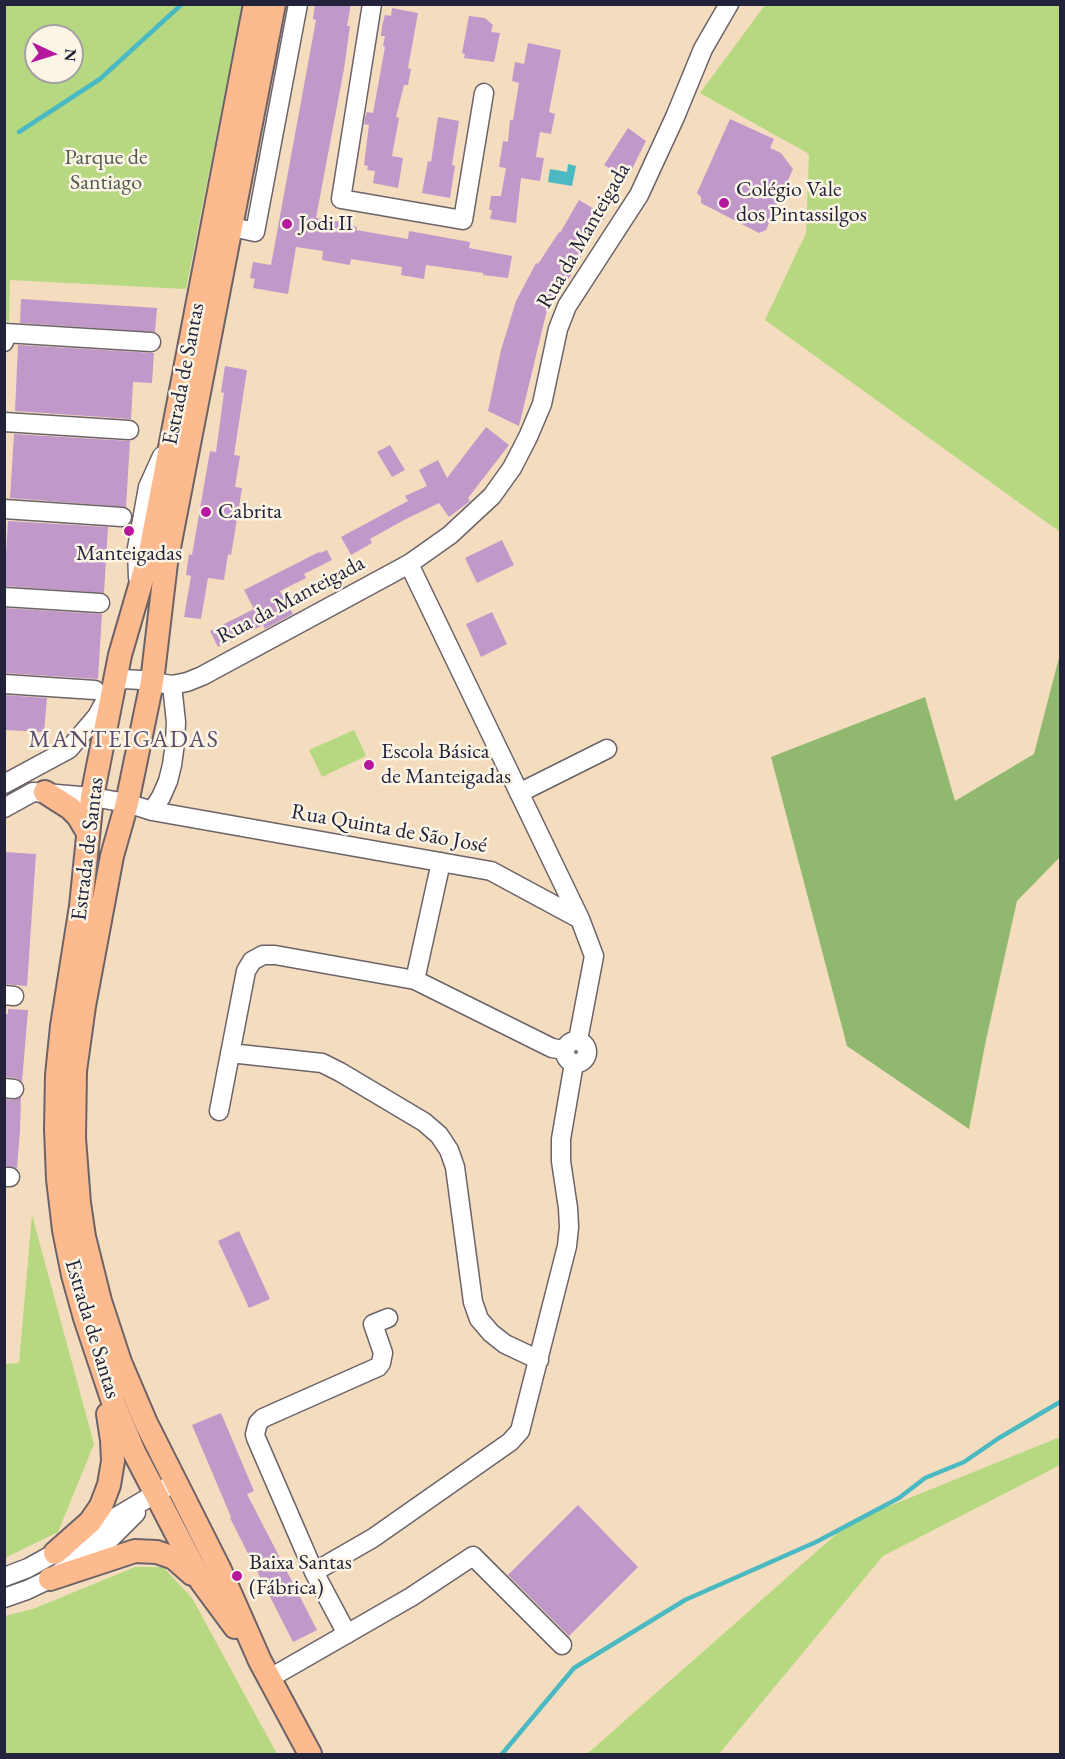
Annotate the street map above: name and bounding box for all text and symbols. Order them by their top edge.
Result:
north arrow [24,24,84,84]
text: N [60,48,81,62]
park label: Parque de Santiago [65,145,147,196]
street label: Rua da Manteigada [532,159,636,313]
place label: Colégio Vale dos Pintassilgos [736,177,867,228]
marker: Colégio Vale dos Pintassilgos [717,196,731,210]
place label: Jodi II [299,211,353,237]
marker: Jodi II [280,217,294,231]
street label: Estrada de Santas [157,301,211,447]
place label: Cabrita [218,499,282,525]
marker: Cabrita [199,505,213,519]
marker: Manteigadas [122,524,136,538]
place label: Manteigadas [76,541,182,567]
street label: Rua da Manteigada [213,550,369,650]
district label: MANTEIGADAS [29,726,219,754]
place label: Escola Básica de Manteigadas [381,739,511,790]
marker: Escola Básica de Manteigadas [362,758,376,772]
street label: Estrada de Santas [66,776,110,922]
street label: Rua Quinta de São José [289,799,489,859]
street label: Estrada de Santas [58,1256,126,1402]
place label: Baixa Santas (Fábrica) [249,1550,352,1602]
marker: Baixa Santas (Fábrica) [230,1569,244,1583]

